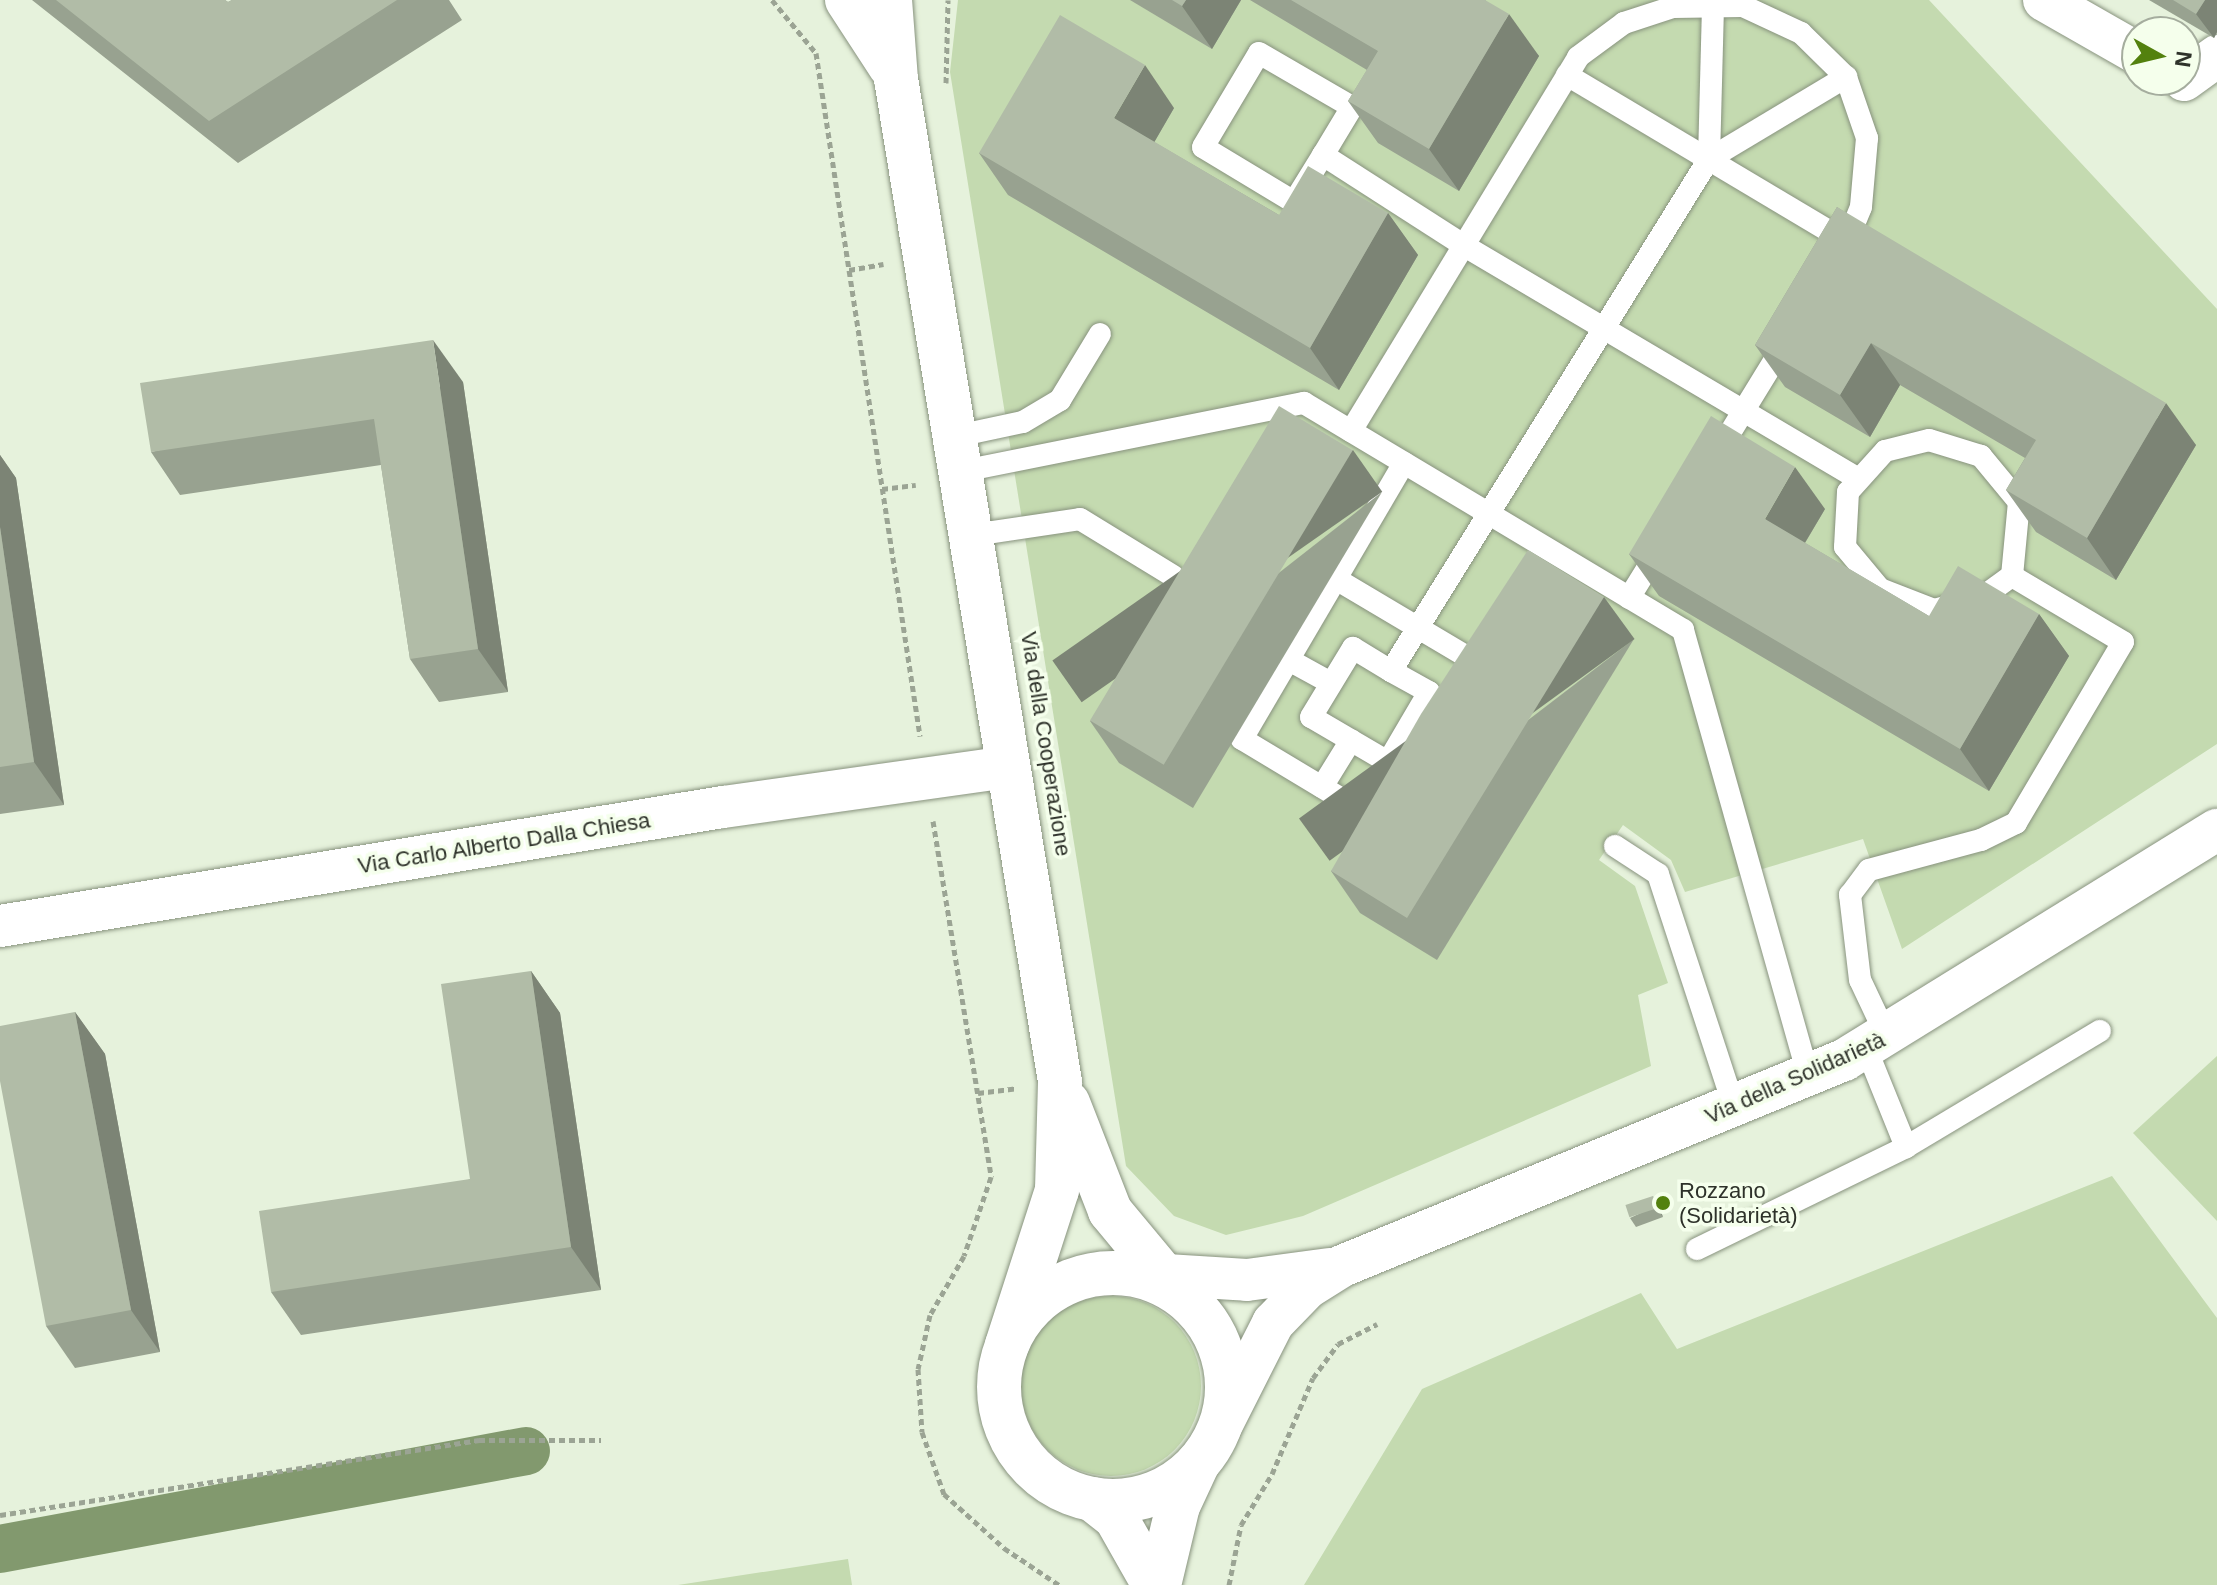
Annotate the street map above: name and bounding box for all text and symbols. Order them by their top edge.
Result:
north arrow [2121,16,2201,96]
text: N [2170,50,2197,69]
street label: Via della Cooperazione [1015,630,1077,858]
street label: Via Carlo Alberto Dalla Chiesa [355,807,653,879]
street label: Via della Solidarietà [1701,1026,1889,1130]
place label: Rozzano (Solidarietà) [1679,1177,1798,1228]
marker: Rozzano (Solidarietà) [1654,1194,1672,1212]

